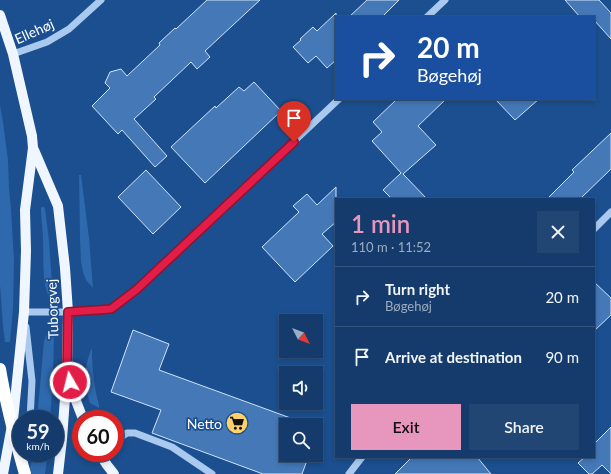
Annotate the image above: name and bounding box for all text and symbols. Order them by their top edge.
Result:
street label: Ellehøj [12,15,56,47]
text: 20 m [417,30,480,64]
icon: right [351,32,403,84]
text: Bøgehøj [417,64,482,86]
pin [277,101,311,142]
icon: arrive [283,107,305,129]
text: 1 min [351,209,410,238]
button: close [537,211,579,253]
text: 110 m · 11:52 [351,239,431,255]
street label: Tuborgvej [42,279,62,339]
text: Turn right [385,280,450,298]
icon: right [351,286,373,308]
text: 20 m [545,288,579,306]
text: Bøgehøj [385,298,432,314]
north arrow [279,314,323,358]
map controls [279,314,323,462]
icon: arrive [351,346,373,368]
text: Arrive at destination [385,348,522,366]
text: 90 m [545,348,579,366]
position arrow [49,361,91,403]
button: sound [279,366,323,410]
button: Exit [351,404,461,450]
button: Share [469,404,579,450]
speed limit sign: 60 [72,410,124,462]
supermarket icon: Netto [224,410,250,436]
place label: Netto [187,415,222,432]
button: search [279,418,323,462]
text: 59 [26,419,50,443]
text: km/h [26,440,50,452]

